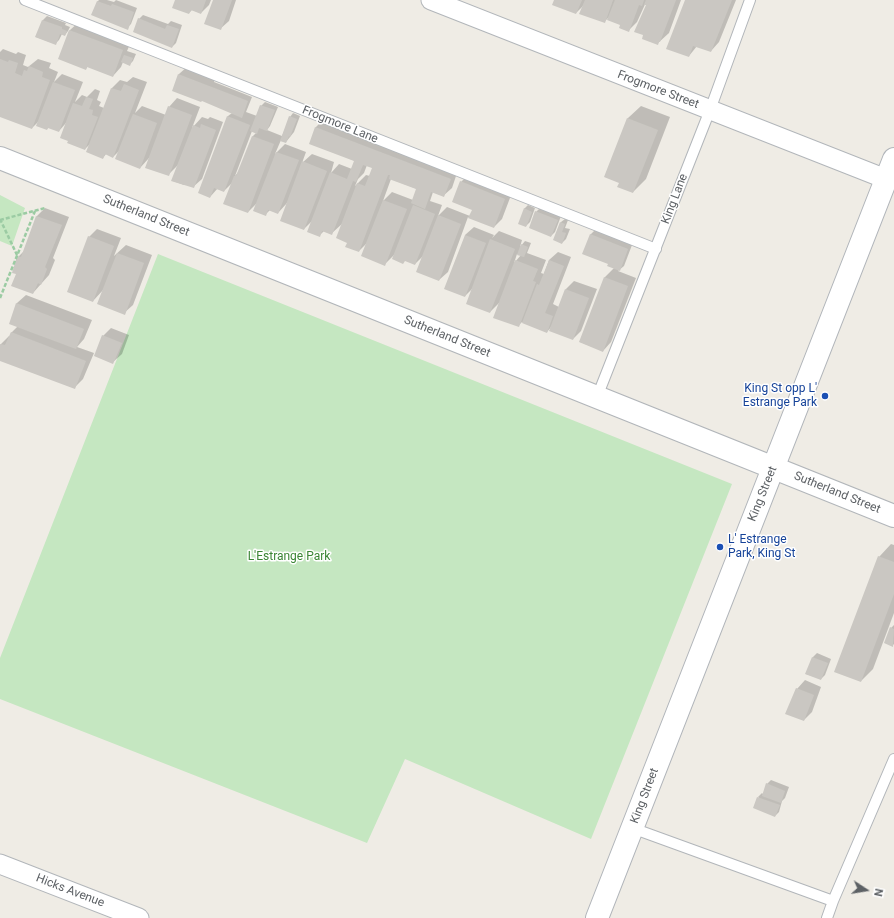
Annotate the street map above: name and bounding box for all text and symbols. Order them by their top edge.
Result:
street label: Frogmore Street [615,68,701,112]
street label: Frogmore Lane [300,103,380,147]
street label: King Lane [659,172,691,226]
street label: Sutherland Street [101,192,191,240]
street label: Sutherland Street [402,313,492,361]
place label: King St opp L' Estrange Park [743,382,817,410]
marker: King St opp L' Estrange Park [820,391,830,401]
street label: King Street [745,464,781,524]
street label: Sutherland Street [792,469,882,517]
place label: L' Estrange Park, King St [728,533,795,561]
marker: L' Estrange Park, King St [715,542,725,552]
park label: L'Estrange Park [248,550,330,564]
street label: King Street [628,766,662,826]
north arrow [846,870,886,910]
street label: Hicks Avenue [34,871,106,911]
text: N [871,887,885,898]

